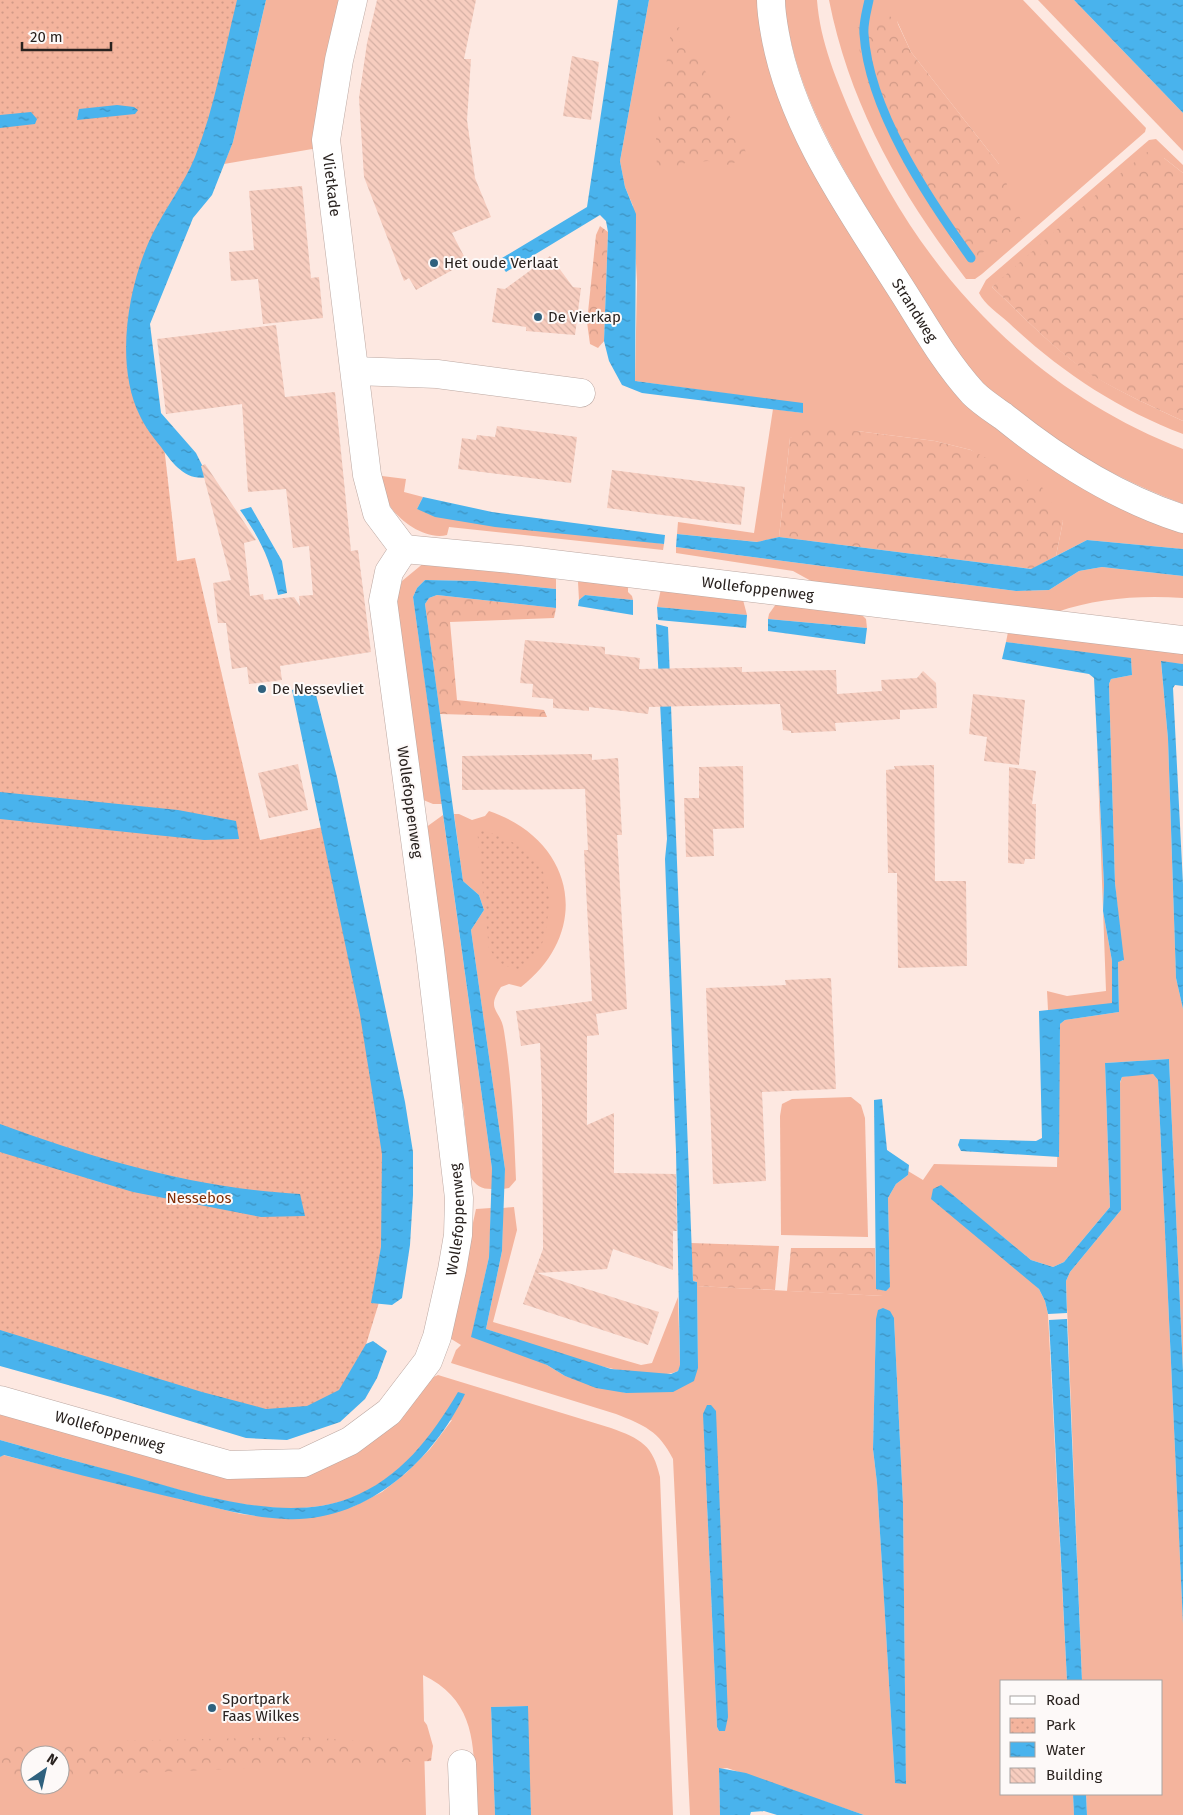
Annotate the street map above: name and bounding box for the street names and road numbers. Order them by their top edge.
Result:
street label: Vlietkade [319,152,344,218]
street label: Strandweg [888,275,941,346]
street label: Wollefoppenweg [700,573,815,604]
street label: Wollefoppenweg [393,745,427,859]
street label: Wollefoppenweg [442,1162,468,1277]
street label: Wollefoppenweg [53,1407,167,1455]

